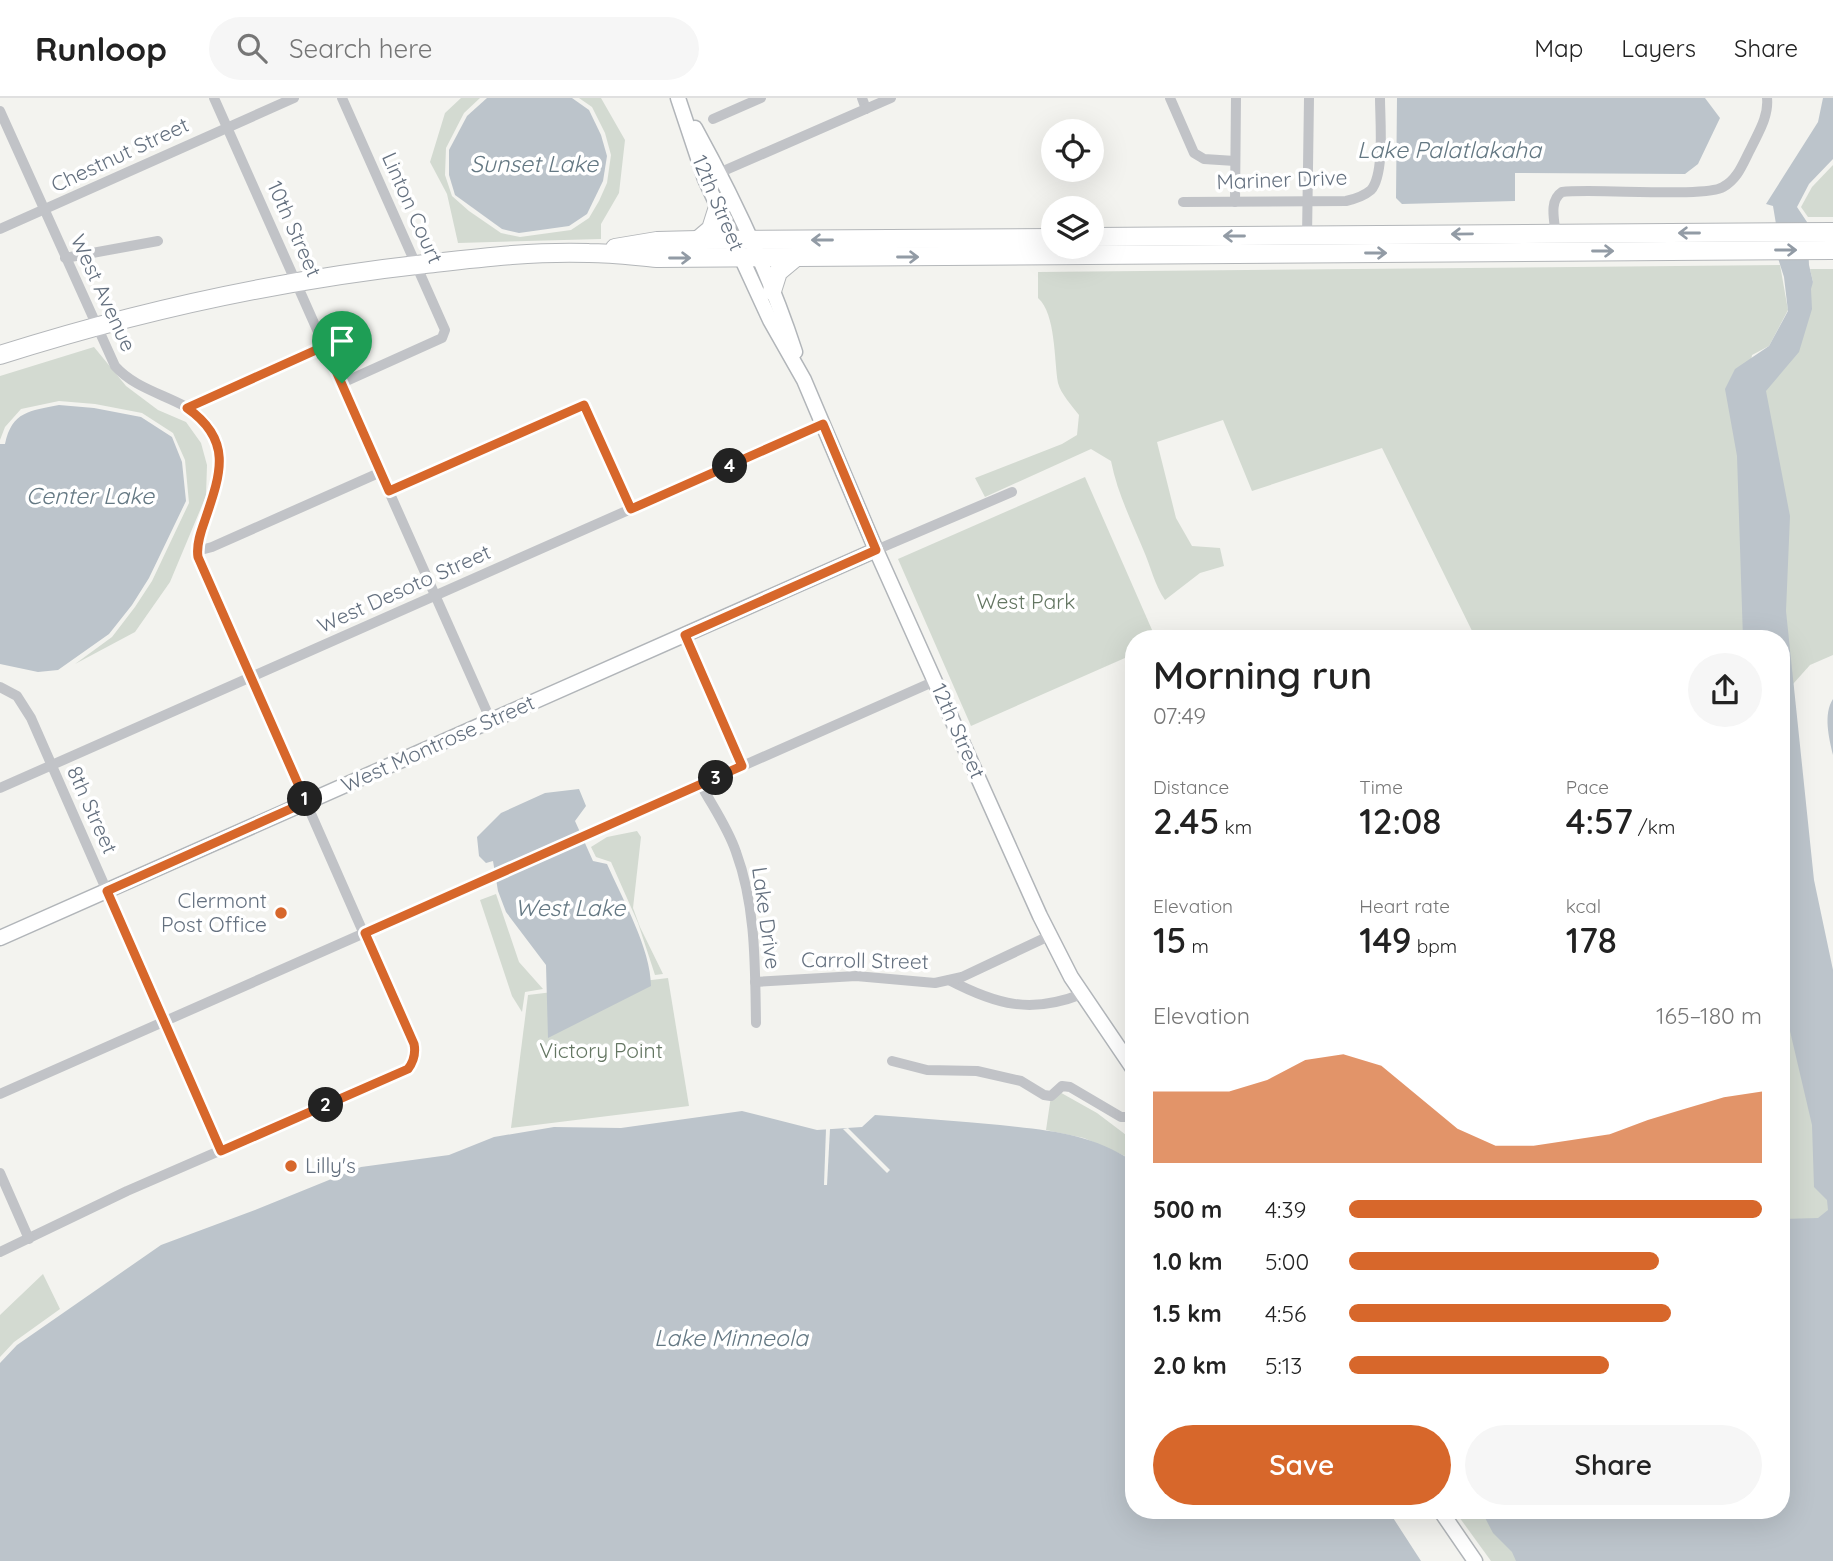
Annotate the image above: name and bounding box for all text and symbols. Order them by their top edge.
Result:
search box [209,17,699,80]
text: Runloop [35,28,167,69]
icon: search [233,29,271,67]
text: Search here [289,32,432,65]
text: Map [1534,33,1583,63]
text: Layers [1621,33,1696,63]
text: Share [1734,33,1798,63]
street label: Chestnut Street [47,111,193,197]
map controls [1041,119,1104,259]
button: locate [1041,119,1104,182]
water label: Lake Palatlakaha [1357,135,1542,164]
street label: Linton Court [377,148,449,267]
water label: Sunset Lake [470,149,599,178]
street label: 12th Street [687,151,751,254]
street label: Mariner Drive [1216,164,1348,194]
street label: 10th Street [262,177,328,281]
button: layers [1041,196,1104,259]
one-way arrow [1678,226,1701,240]
one-way arrow [1450,228,1473,241]
one-way arrow [1223,229,1246,243]
street label: West Avenue [65,230,142,355]
one-way arrow [810,233,833,247]
one-way arrow [1774,243,1797,257]
one-way arrow [1592,244,1615,258]
one-way arrow [1364,246,1387,260]
one-way arrow [896,250,919,264]
one-way arrow [668,251,691,265]
pin [312,311,372,383]
icon: arrive [323,322,361,360]
pin: 4 [712,448,748,484]
text: 4 [724,453,735,477]
water label: Center Lake [26,481,155,510]
street label: West Desoto Street [313,538,494,638]
park label: West Park [977,588,1076,614]
text: Morning run [1153,651,1372,699]
button: share [1688,653,1762,727]
street label: 12th Street [926,679,991,782]
street label: West Montrose Street [337,689,538,797]
text: 07:49 [1153,701,1206,730]
pin: 3 [698,760,734,796]
street label: 8th Street [62,762,124,858]
text: 3 [710,765,721,789]
text: Distance [1153,775,1229,799]
text: Time [1359,775,1403,799]
text: Pace [1566,775,1609,799]
pin: 1 [288,782,322,816]
text: 1 [301,786,308,810]
text: 2.45 [1153,799,1219,843]
text: 12:08 [1359,799,1441,843]
text: 4:57 [1566,799,1633,843]
text: km [1219,815,1252,839]
text: /km [1633,815,1675,839]
street label: Lake Drive [747,865,787,971]
place label: Clermont Post Office [161,887,267,937]
water label: West Lake [515,893,626,922]
text: Elevation [1153,894,1233,918]
text: Heart rate [1359,894,1450,918]
text: kcal [1566,894,1601,918]
marker: Clermont Post Office [273,905,289,921]
text: 15 [1153,918,1186,962]
text: 149 [1359,918,1412,962]
text: 178 [1566,918,1617,962]
text: m [1186,934,1209,958]
text: bpm [1412,934,1457,958]
street label: Carroll Street [801,946,929,974]
text: Elevation [1153,1001,1250,1030]
text: 165–180 m [1656,1001,1762,1030]
park label: Victory Point [539,1037,663,1063]
pin: 2 [308,1088,344,1122]
text: 2 [320,1092,331,1116]
place label: Lilly's [305,1152,356,1178]
marker: Lilly's [283,1158,299,1174]
text: 500 m [1153,1195,1222,1224]
text: 4:39 [1265,1195,1306,1224]
text: 1.0 km [1153,1247,1223,1276]
text: 5:00 [1265,1247,1309,1276]
text: 1.5 km [1153,1299,1222,1328]
text: 4:56 [1265,1299,1306,1328]
water label: Lake Minneola [654,1323,809,1352]
text: 2.0 km [1153,1351,1227,1380]
text: 5:13 [1265,1351,1302,1380]
button: Save [1153,1425,1451,1505]
button: Share [1465,1425,1762,1505]

